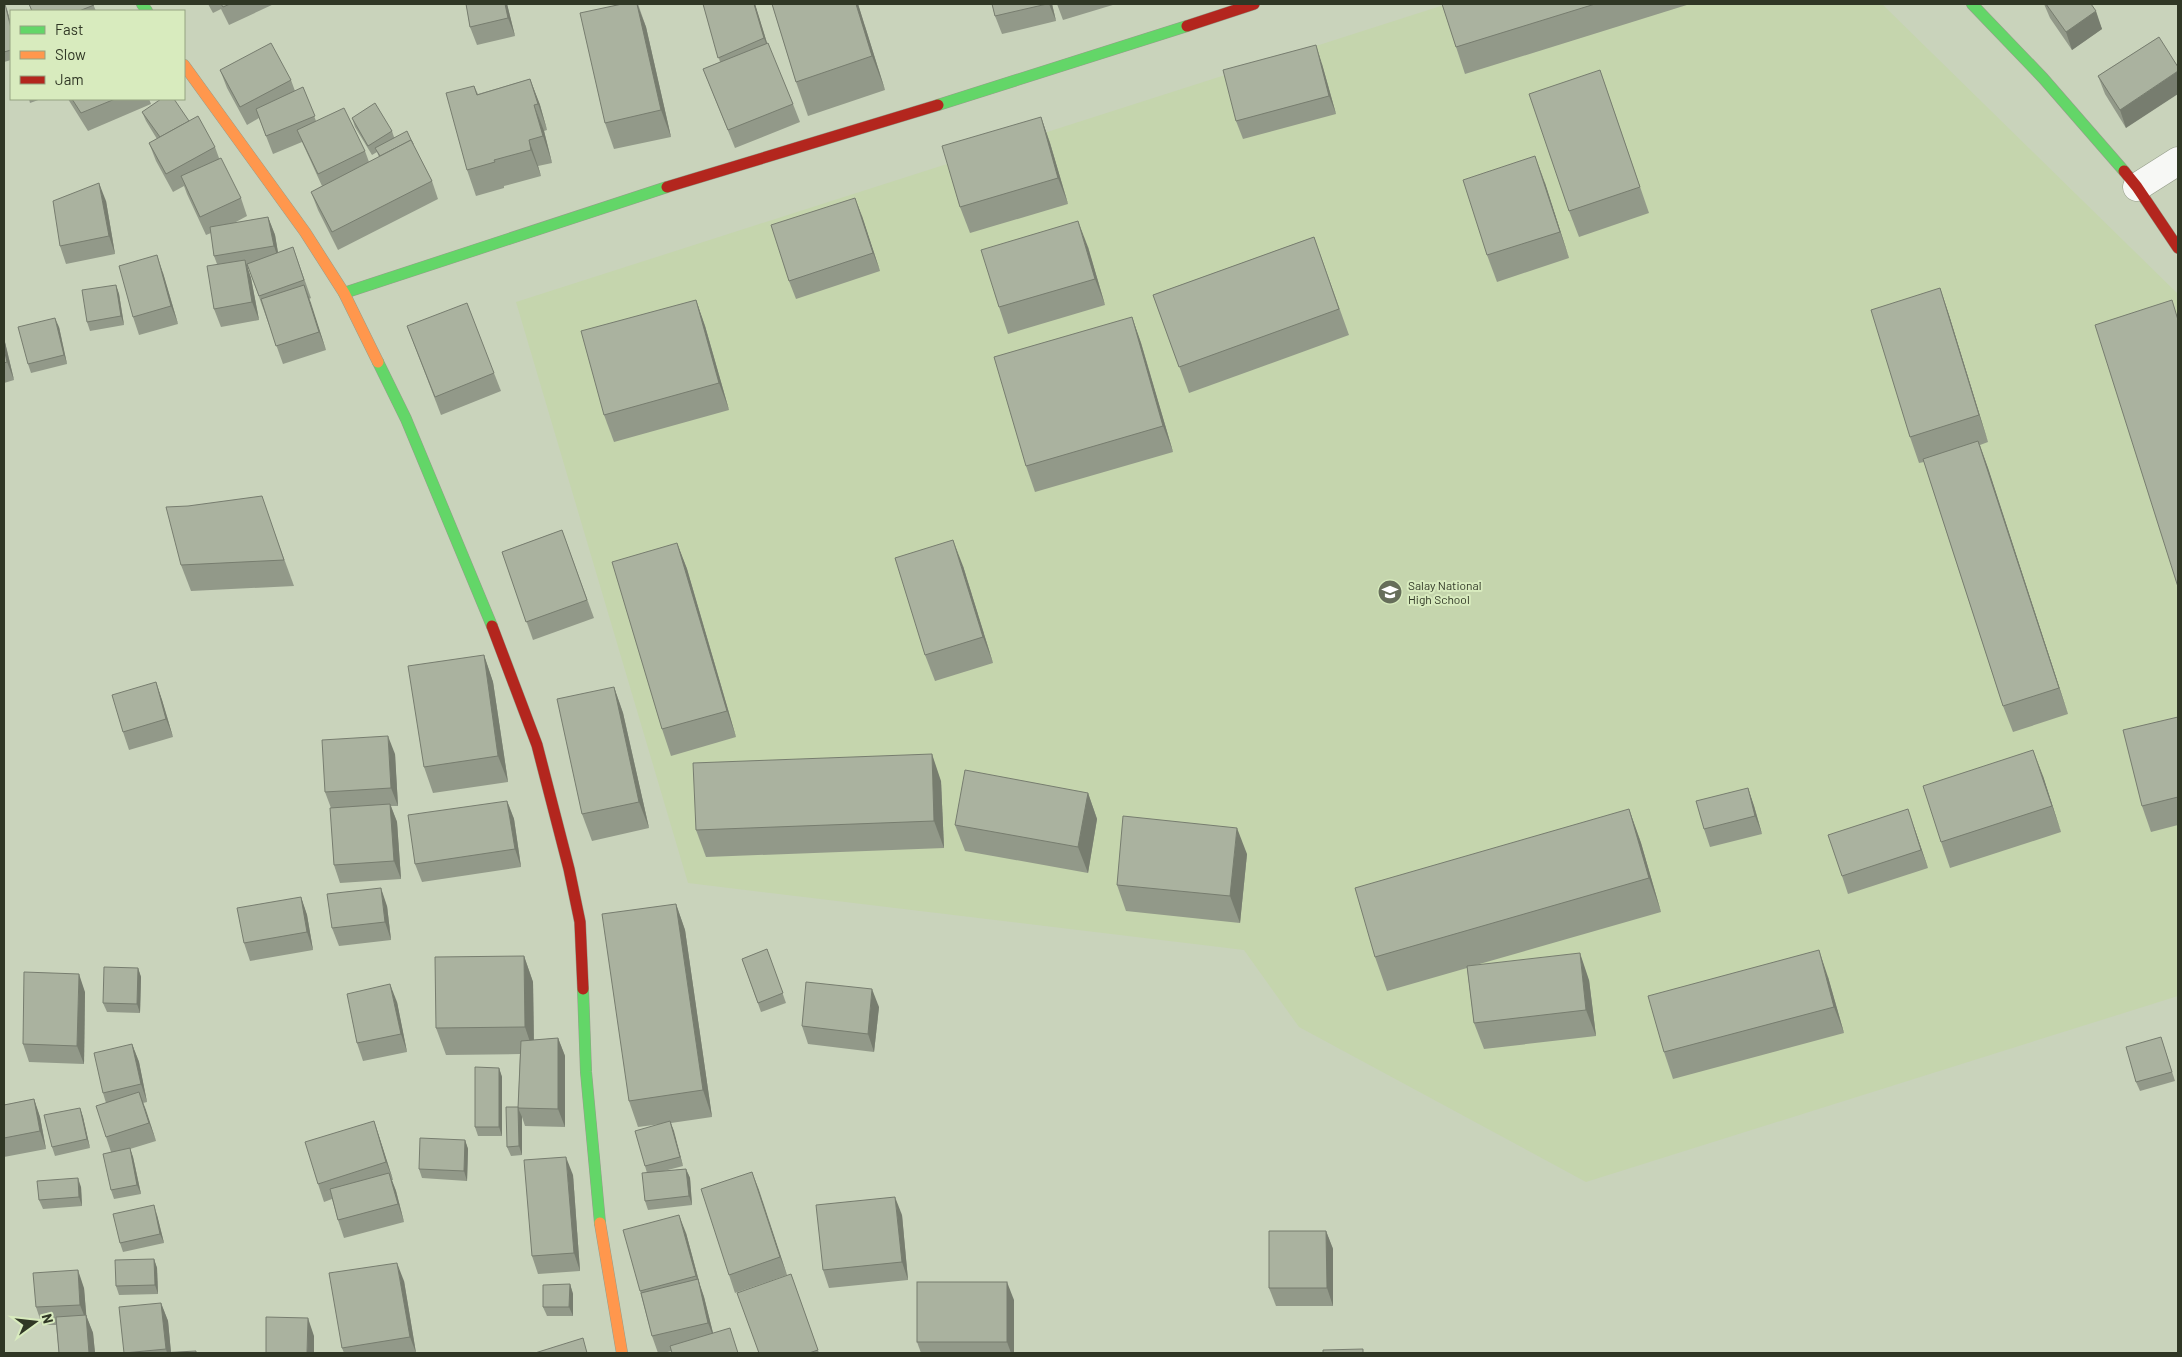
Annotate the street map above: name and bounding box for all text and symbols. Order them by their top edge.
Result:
legend [10,10,185,100]
text: Fast [55,20,83,38]
text: Slow [55,45,86,63]
text: Jam [55,70,84,88]
place label: Salay National High School [1408,578,1481,606]
school or university icon: Salay National High School [1377,579,1403,605]
north arrow [10,1297,60,1347]
text: N [39,1312,57,1325]

